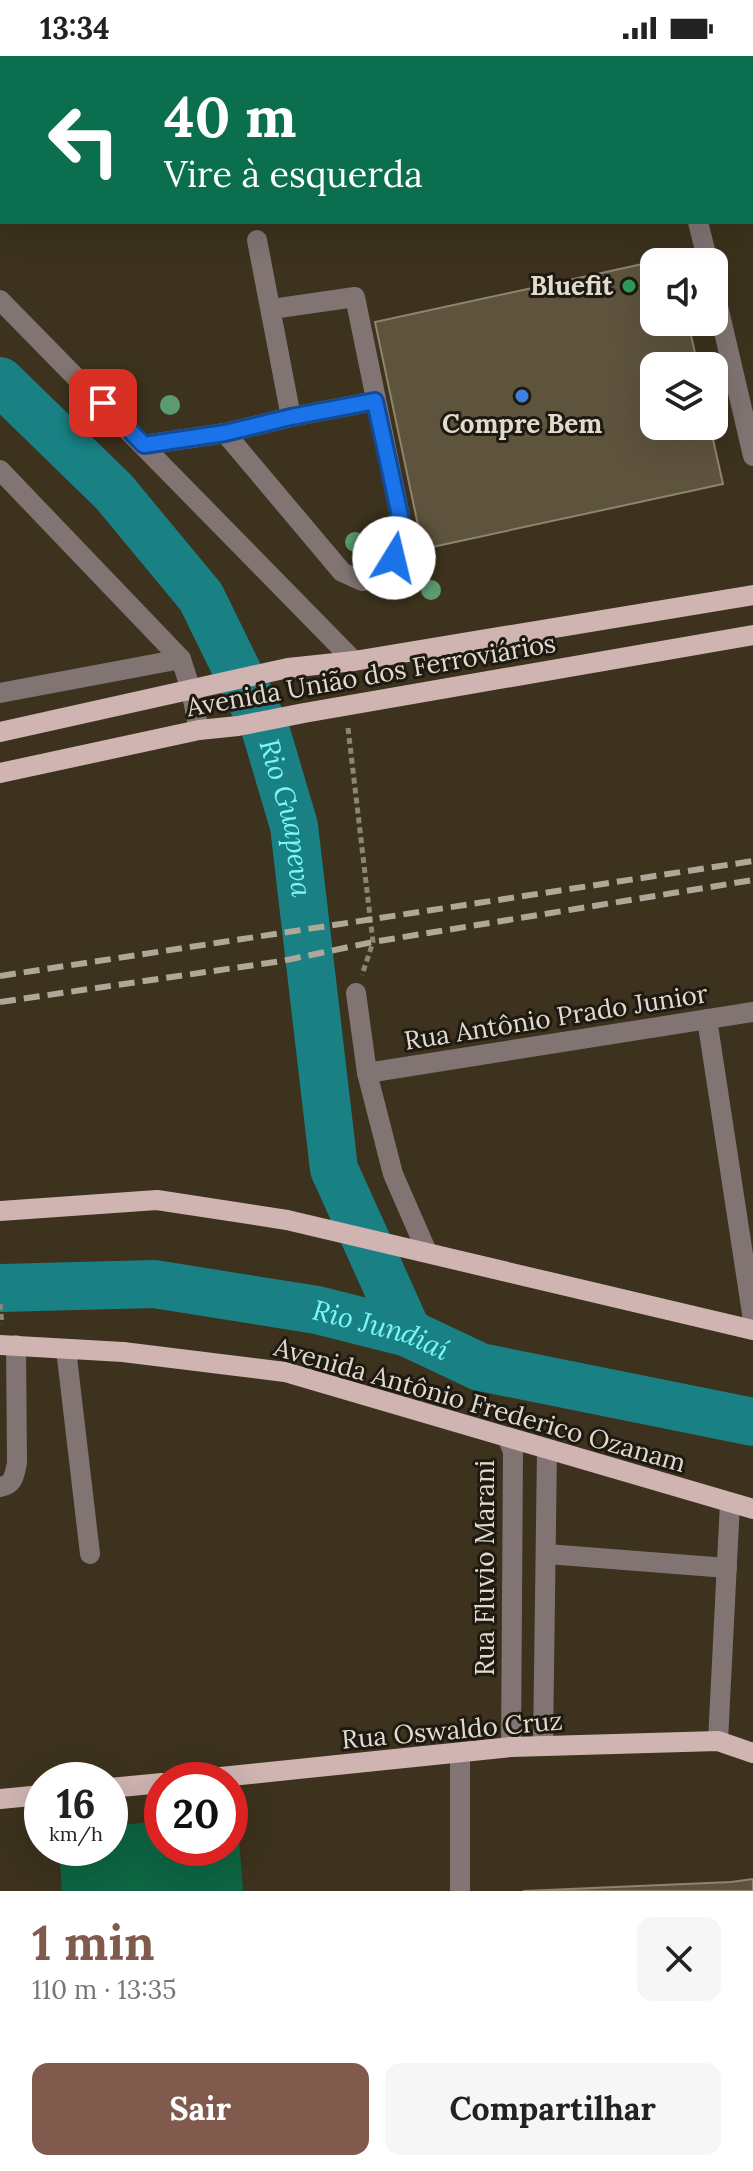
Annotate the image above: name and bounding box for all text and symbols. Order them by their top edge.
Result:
text: 13:34 [40,9,110,47]
text: 40 m [164,81,297,152]
icon: left [32,88,136,192]
text: Vire à esquerda [164,151,423,197]
map controls [640,248,728,440]
button: sound [640,248,728,336]
place label: Bluefit [530,269,614,302]
marker: Bluefit [620,277,638,295]
button: layers [640,352,728,440]
pin [69,369,137,437]
icon: arrive [81,381,125,425]
marker: Compre Bem [513,387,531,405]
place label: Compre Bem [442,407,602,440]
position arrow [352,516,436,600]
street label: Avenida União dos Ferroviários [183,626,558,723]
water label: Rio Guapeva [251,735,320,899]
street label: Rua Antônio Prado Junior [402,976,711,1057]
water label: Rio Jundiaí [309,1292,455,1368]
street label: Avenida Antônio Frederico Ozanam [270,1330,690,1479]
street label: Rua Fluvio Marani [468,1460,501,1676]
street label: Rua Oswaldo Cruz [340,1703,564,1756]
speed limit sign: 20 [144,1762,248,1866]
text: 16 [56,1778,96,1829]
text: km/h [49,1821,103,1846]
text: 1 min [32,1912,155,1973]
button: close [637,1917,721,2001]
text: 110 m · 13:35 [32,1973,176,2006]
button: Sair [32,2063,369,2155]
button: Compartilhar [385,2063,721,2155]

